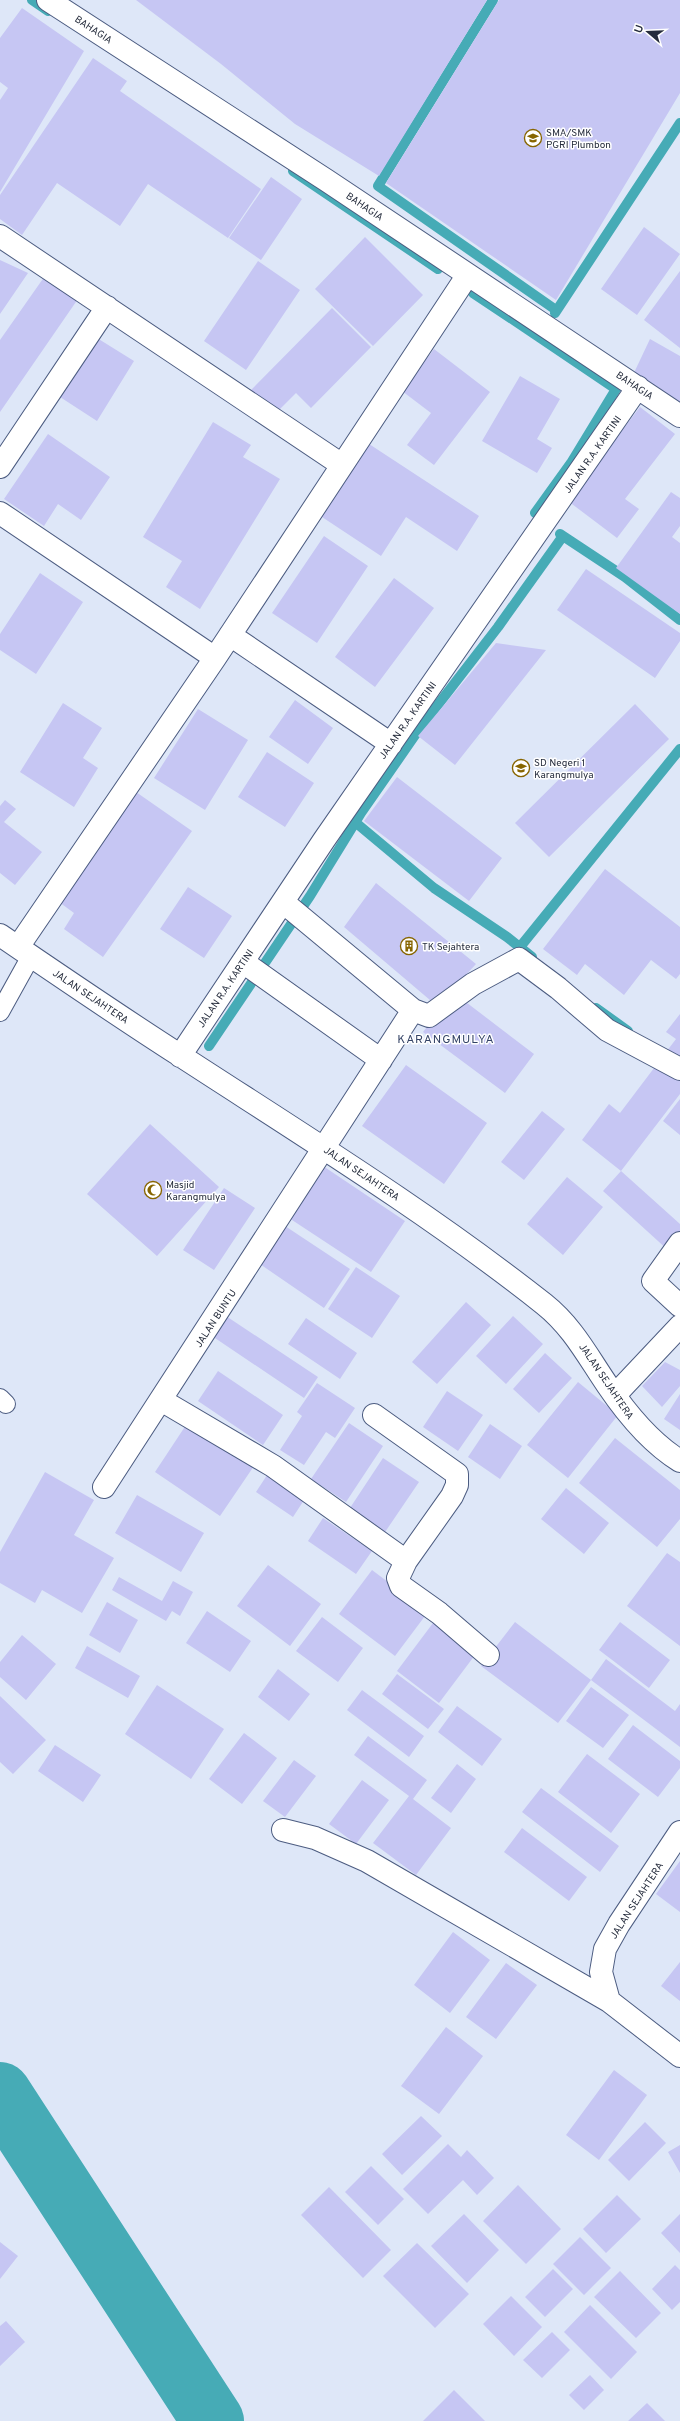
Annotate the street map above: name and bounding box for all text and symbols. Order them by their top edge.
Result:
north arrow [628,12,668,52]
street label: BAHAGIA [72,13,115,47]
text: U [632,23,647,35]
place label: SMA/SMK PGRI Plumbon [546,127,611,152]
school or university icon: SMA/SMK PGRI Plumbon [523,128,543,148]
street label: BAHAGIA [343,190,385,225]
street label: BAHAGIA [613,369,655,404]
street label: JALAN R.A. KARTINI [562,414,625,496]
street label: JALAN R.A. KARTINI [377,680,440,762]
place label: SD Negeri 1 Karangmulya [534,757,593,782]
school or university icon: SD Negeri 1 Karangmulya [511,758,531,778]
building icon: TK Sejahtera [399,936,419,956]
place label: TK Sejahtera [422,941,479,954]
street label: JALAN R.A. KARTINI [195,947,257,1030]
street label: JALAN SEJAHTERA [50,967,131,1028]
district label: KARANGMULYA [397,1032,495,1048]
street label: JALAN SEJAHTERA [321,1144,402,1205]
place label: Masjid Karangmulya [166,1179,225,1204]
mosque icon: Masjid Karangmulya [143,1180,163,1200]
street label: JALAN BUNTU [193,1287,240,1350]
street label: JALAN SEJAHTERA [576,1341,636,1422]
street label: JALAN SEJAHTERA [608,1860,667,1942]

